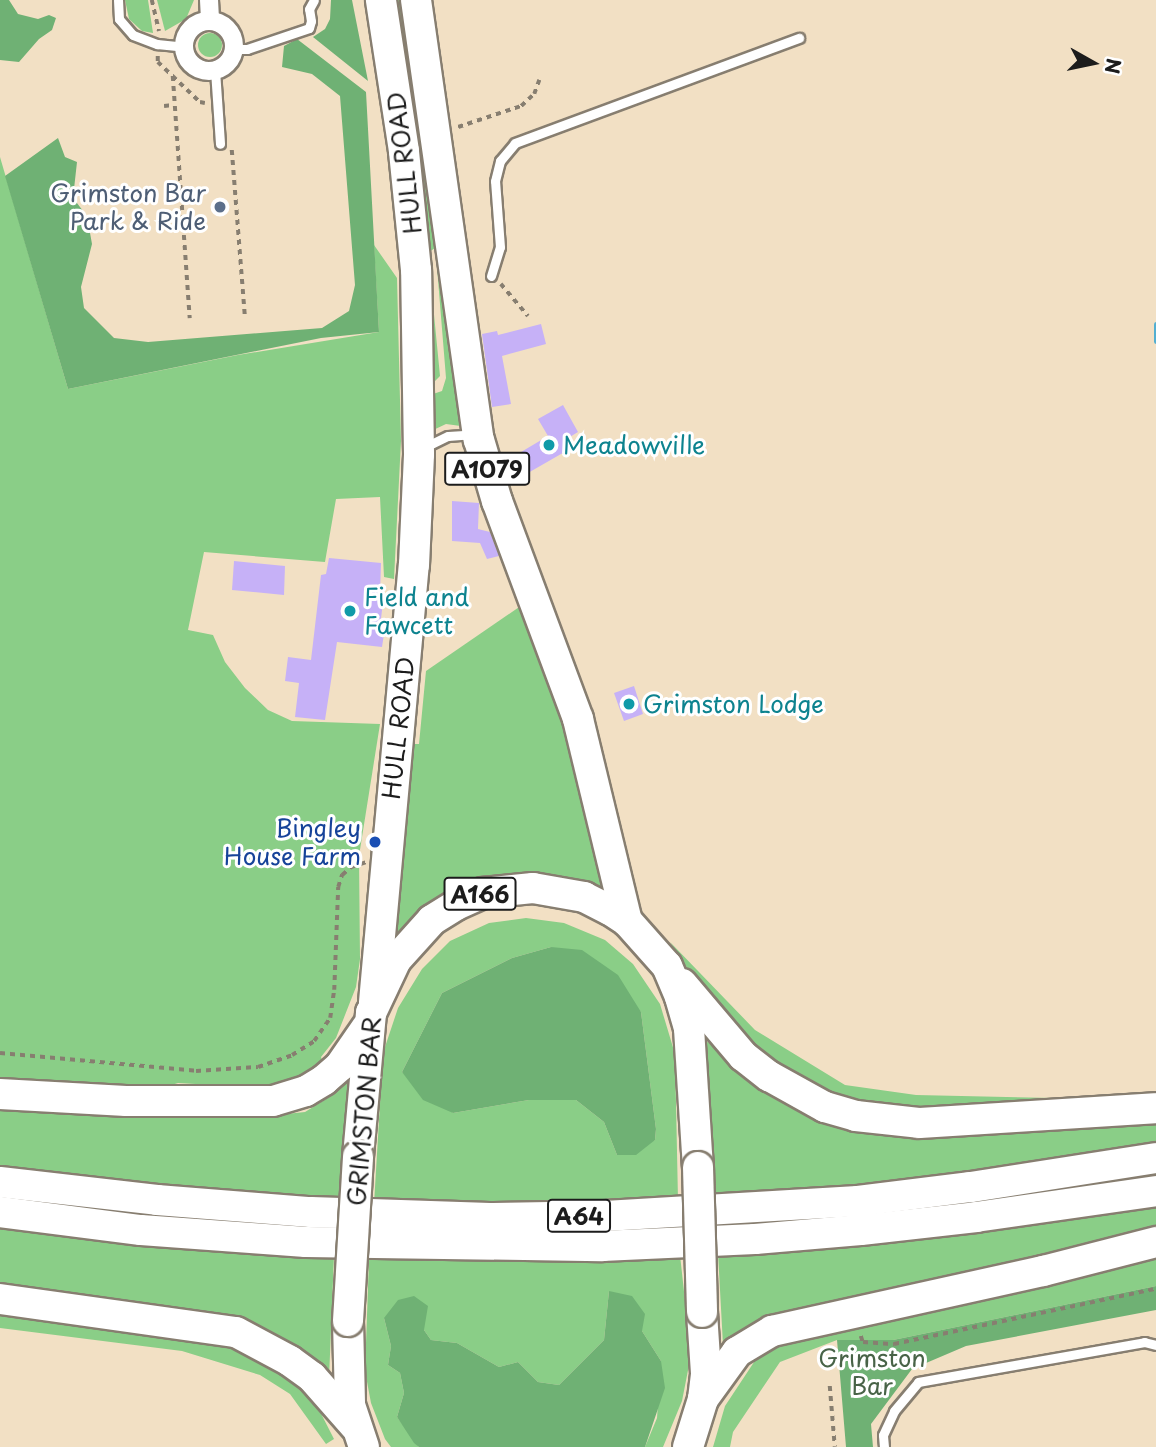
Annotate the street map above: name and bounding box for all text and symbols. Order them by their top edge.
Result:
north arrow [1058,28,1128,98]
text: N [1099,57,1129,76]
street label: HULL ROAD [381,89,427,237]
place label: Grimston Bar Park & Ride [49,179,206,235]
marker: Grimston Bar Park & Ride [212,199,228,215]
place label: Meadowville [563,431,705,459]
marker: Meadowville [541,437,557,453]
road number: A1079 [443,449,531,489]
place label: Field and Fawcett [364,583,469,639]
marker: Field and Fawcett [342,603,358,619]
street label: HULL ROAD [376,654,420,802]
place label: Grimston Lodge [643,690,824,718]
marker: Grimston Lodge [621,696,637,712]
place label: Bingley House Farm [223,814,361,870]
marker: Bingley House Farm [367,834,383,850]
road number: A166 [443,874,517,914]
street label: GRIMSTON BAR [341,1013,387,1209]
road number: A64 [546,1196,612,1236]
park label: Grimston Bar [818,1344,926,1400]

